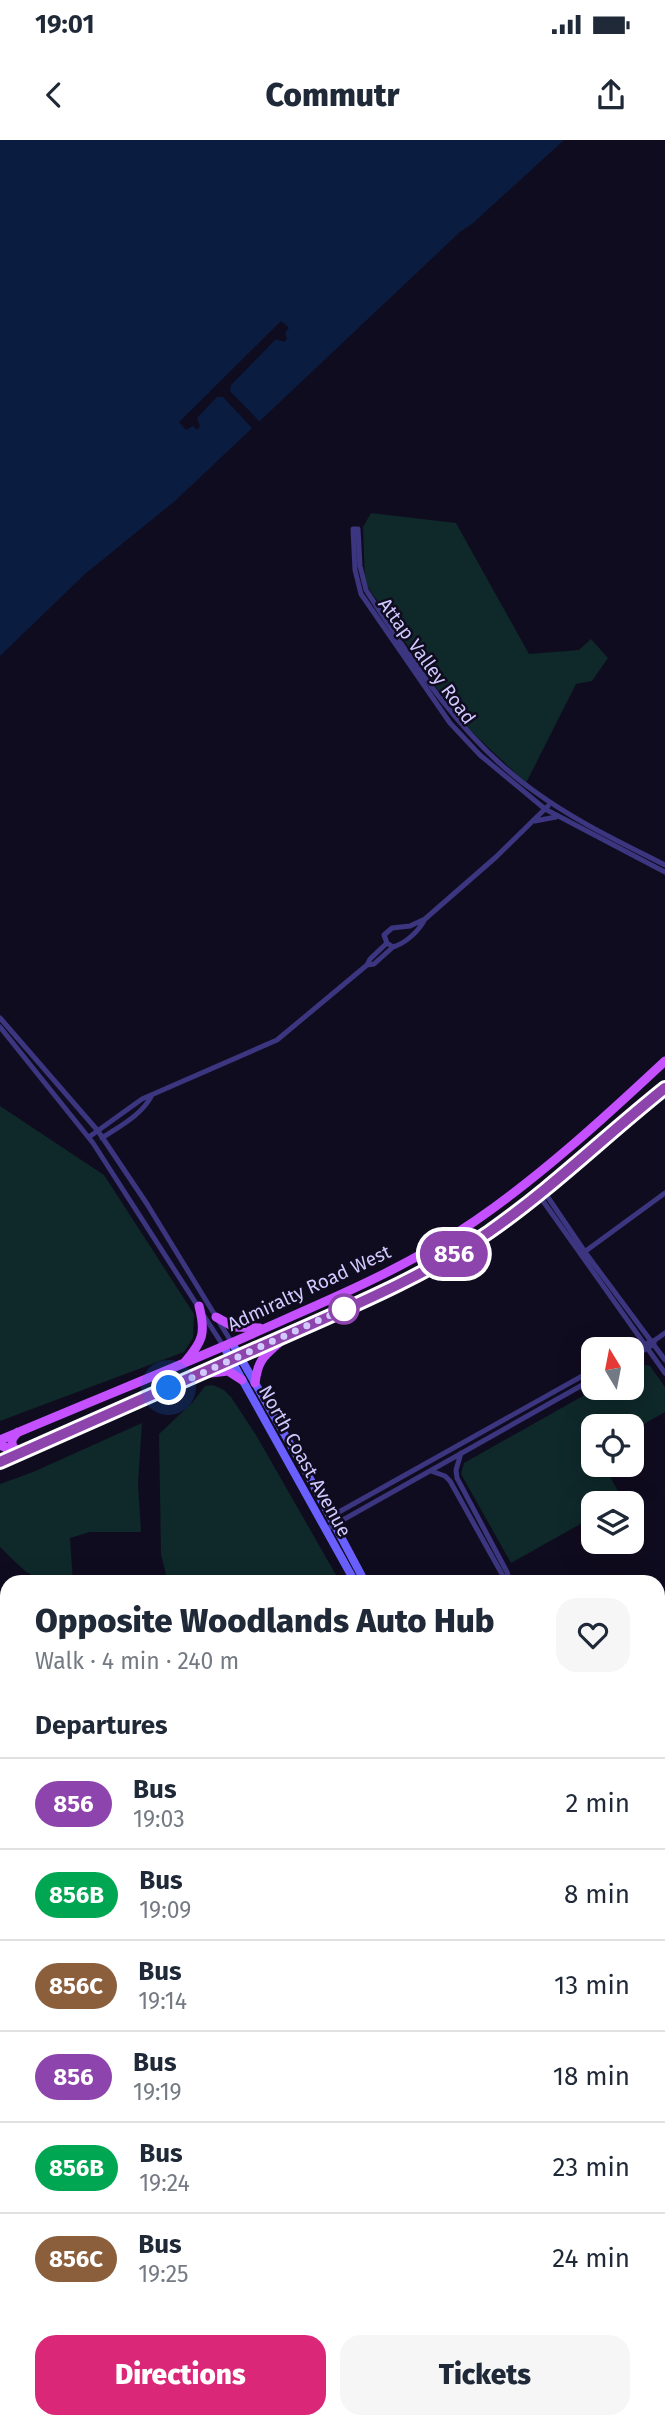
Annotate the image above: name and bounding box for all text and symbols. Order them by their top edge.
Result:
text: 19:01 [35,9,95,40]
icon: back [35,76,73,114]
text: Commutr [265,76,400,114]
icon: share [592,76,630,114]
street label: Attap Valley Road [373,593,481,729]
line badge: 856 [414,1231,494,1277]
street label: Admiralty Road West [224,1240,395,1336]
text: 856 [434,1240,474,1268]
unlabelled marker [329,1294,359,1324]
north arrow [581,1337,644,1400]
map controls [581,1337,644,1554]
your location [151,1370,186,1405]
street label: North Coast Avenue [254,1381,356,1541]
button: locate [581,1414,644,1477]
button: layers [581,1491,644,1554]
button: heart [556,1598,630,1672]
text: Opposite Woodlands Auto Hub [35,1601,494,1641]
text: Walk · 4 min · 240 m [35,1647,239,1675]
text: Departures [35,1710,168,1741]
text: Bus [133,1774,176,1805]
text: 2 min [565,1788,630,1819]
text: 856 [53,1790,94,1818]
text: 19:03 [133,1805,185,1833]
text: Bus [139,1865,183,1896]
text: 8 min [564,1879,630,1910]
text: 856B [49,1881,104,1909]
text: 19:09 [139,1896,191,1924]
text: Bus [138,1956,182,1987]
text: 13 min [554,1970,630,2001]
text: 856C [49,1972,103,2000]
text: 19:14 [138,1987,187,2015]
text: Bus [133,2047,176,2078]
text: 18 min [553,2061,630,2092]
text: 856 [53,2063,94,2091]
text: 19:19 [133,2078,182,2106]
text: Bus [139,2138,183,2169]
text: 23 min [553,2152,630,2183]
text: 856B [49,2154,104,2182]
text: 19:24 [139,2169,190,2197]
text: Bus [138,2229,182,2260]
text: 24 min [552,2243,630,2274]
text: 856C [49,2245,103,2273]
text: 19:25 [138,2260,189,2288]
button: Directions [35,2335,326,2415]
button: Tickets [340,2335,630,2415]

